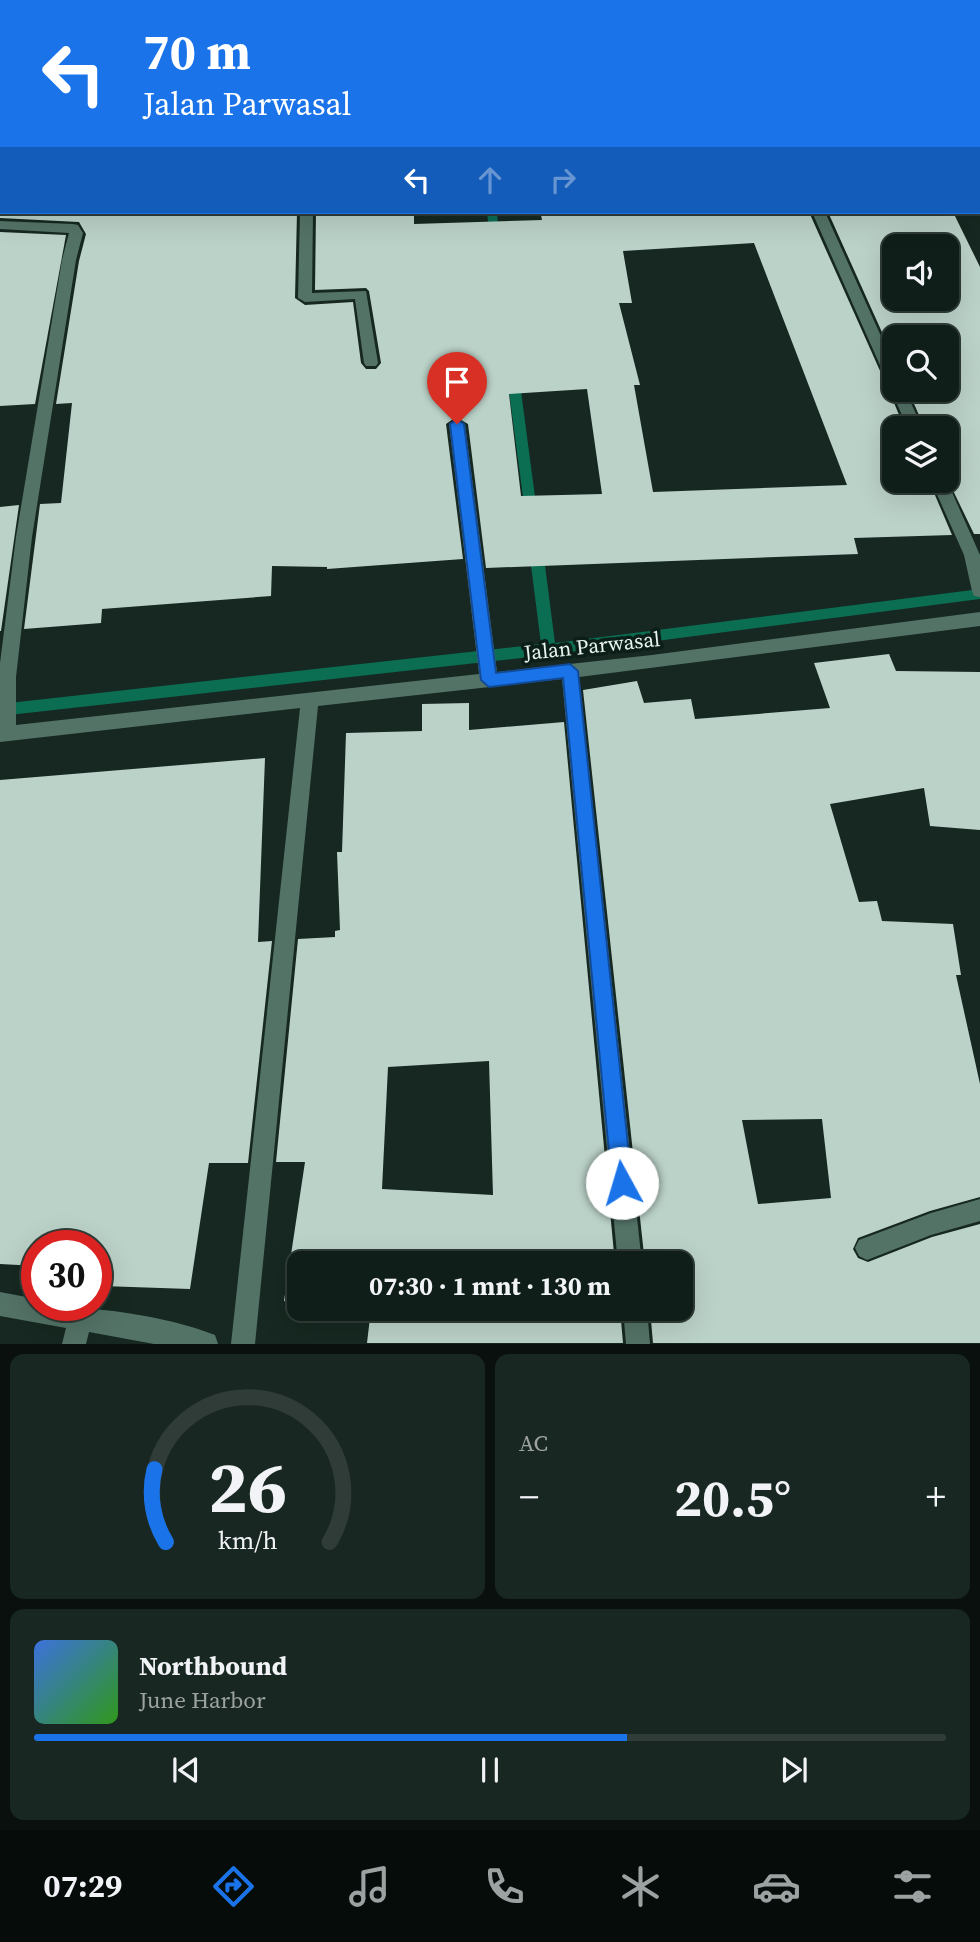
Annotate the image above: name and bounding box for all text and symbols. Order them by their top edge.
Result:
text: 70 m [143,18,251,85]
icon: left [28,28,119,119]
text: Jalan Parwasal [143,82,351,126]
icon: left [398,161,436,199]
icon: ahead [471,161,509,199]
icon: right [544,161,582,199]
map controls [882,234,959,493]
button: sound [882,234,959,311]
button: search [882,325,959,402]
pin [427,352,487,424]
icon: arrive [438,363,476,401]
button: layers [882,416,959,493]
street label: Jalan Parwasal [521,624,661,667]
position arrow [585,1146,659,1220]
speed limit sign: 30 [21,1230,112,1321]
text: 07:30 · 1 mnt · 130 m [369,1268,611,1304]
text: AC [519,1427,548,1459]
text: 26 [208,1438,287,1537]
text: 20.5° [674,1462,791,1533]
text: − [519,1471,539,1523]
text: + [926,1471,946,1523]
text: km/h [218,1523,277,1557]
text: Northbound [139,1648,287,1684]
text: June Harbor [139,1684,266,1716]
icon: previous [167,1751,205,1789]
icon: pause [471,1751,509,1789]
icon: next [775,1751,813,1789]
icon: directions [209,1862,258,1911]
icon: music [345,1862,394,1911]
icon: phone [480,1862,529,1911]
icon: climate [616,1862,665,1911]
icon: car [752,1862,801,1911]
icon: filters [888,1862,937,1911]
text: 07:29 [43,1864,122,1908]

